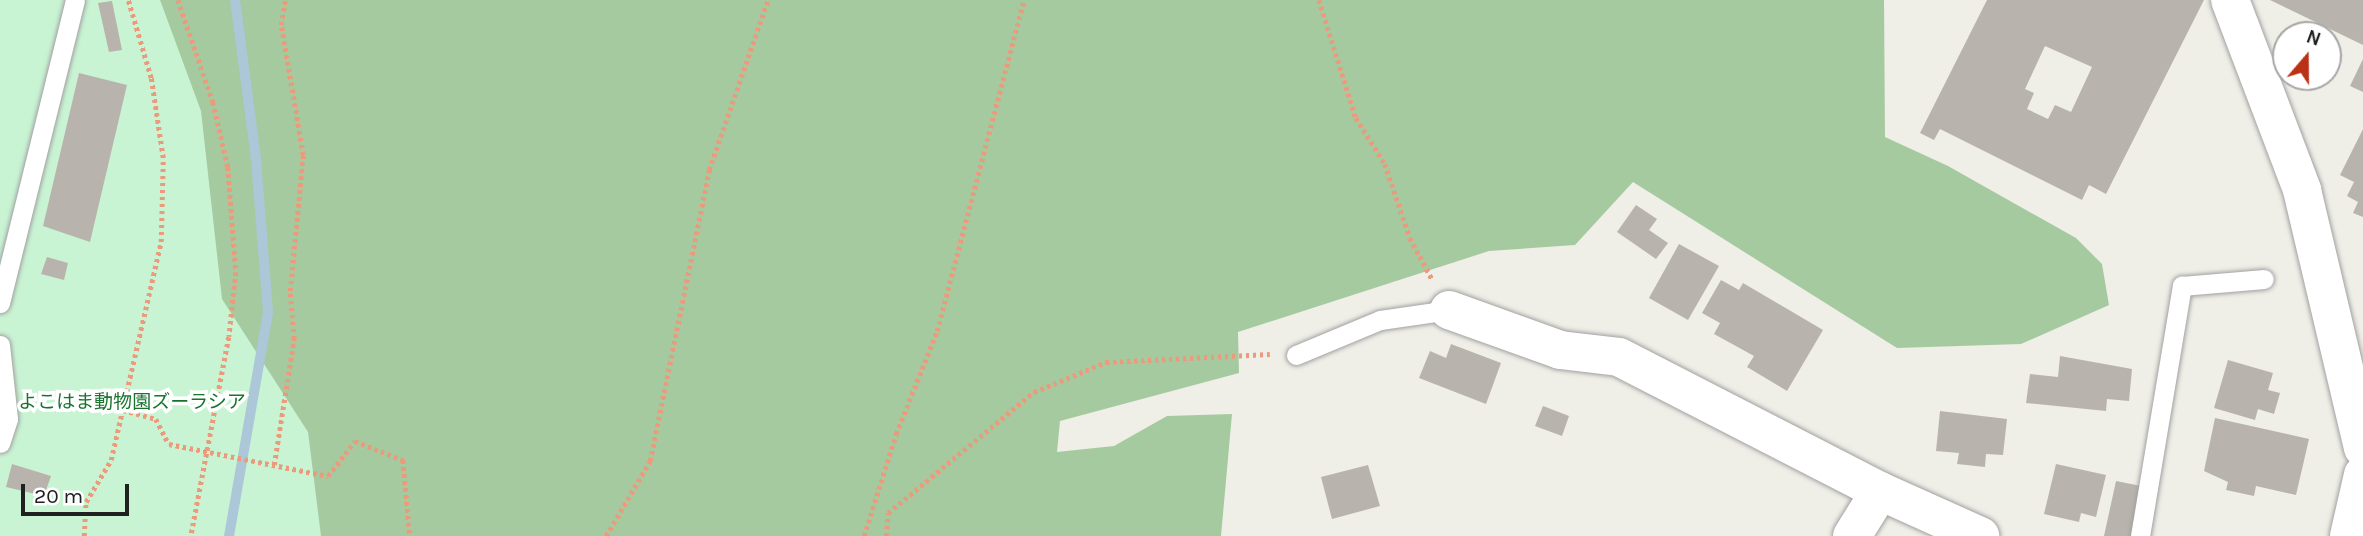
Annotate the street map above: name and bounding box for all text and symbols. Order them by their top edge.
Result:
north arrow [2272,21,2342,91]
text: N [2303,25,2324,51]
park label: よこはま動物園ズーラシア [18,392,246,414]
scale bar [24,470,133,514]
text: 20 m [34,484,83,508]

